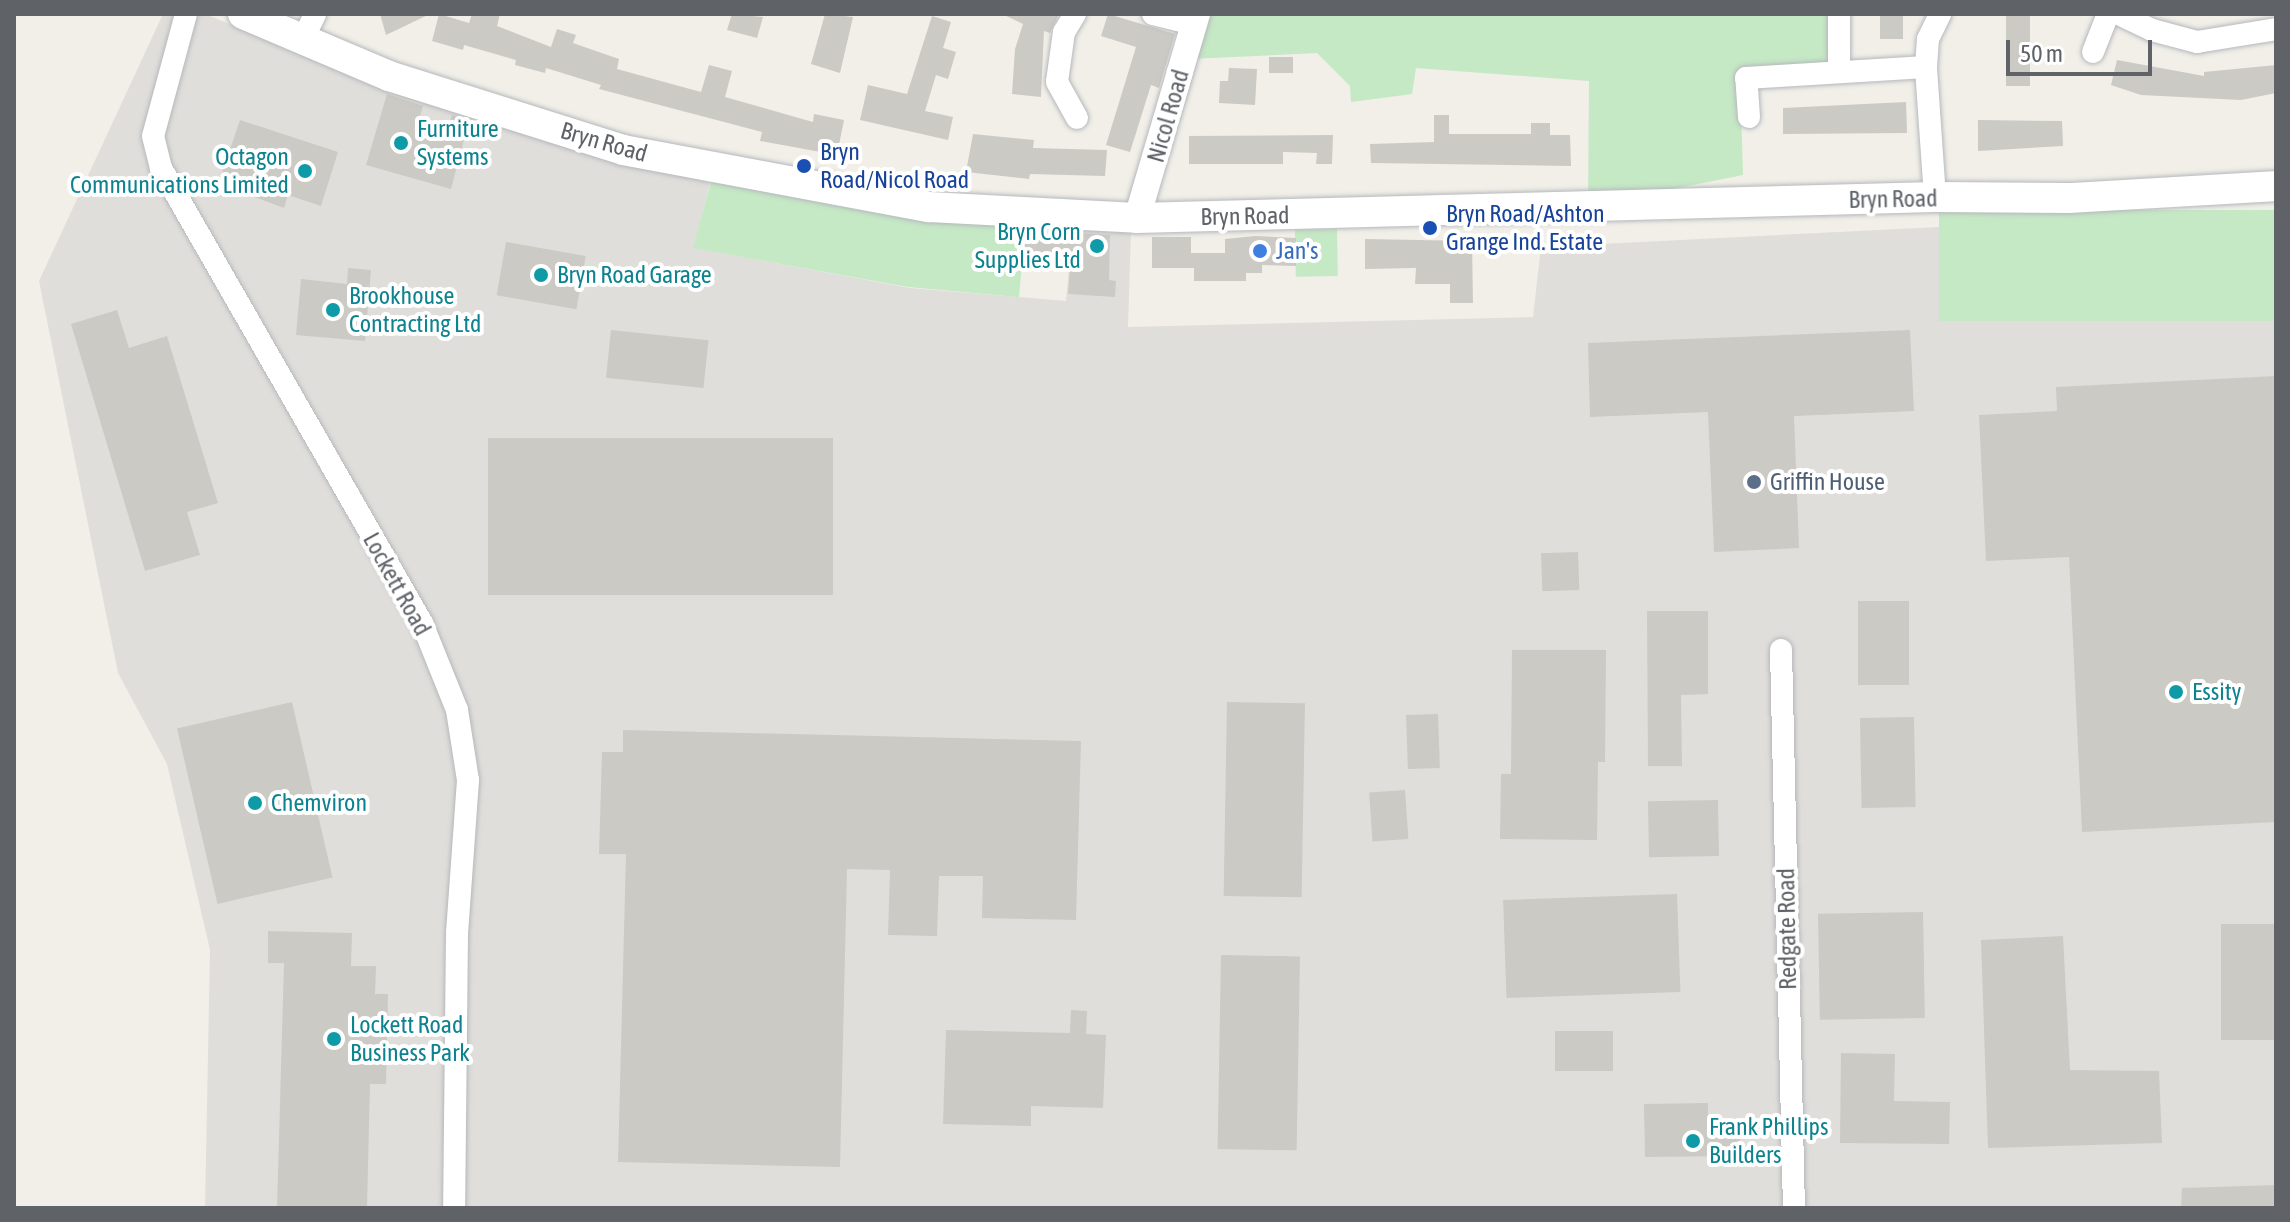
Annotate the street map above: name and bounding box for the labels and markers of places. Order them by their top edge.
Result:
place label: Furniture Systems [417,115,499,171]
marker: Furniture Systems [392,134,410,152]
place label: Bryn Road/Nicol Road [820,138,969,194]
place label: Octagon Communications Limited [70,143,289,199]
marker: Bryn Road/Nicol Road [795,157,813,175]
marker: Octagon Communications Limited [296,162,314,180]
place label: Bryn Road/Ashton Grange Ind. Estate [1446,200,1605,256]
place label: Bryn Corn Supplies Ltd [975,218,1081,274]
marker: Bryn Road/Ashton Grange Ind. Estate [1421,219,1439,237]
marker: Bryn Corn Supplies Ltd [1088,237,1106,255]
place label: Jan's [1276,237,1318,265]
marker: Jan's [1251,242,1269,260]
place label: Bryn Road Garage [557,261,712,289]
marker: Bryn Road Garage [532,266,550,284]
place label: Brookhouse Contracting Ltd [349,282,481,338]
marker: Brookhouse Contracting Ltd [324,301,342,319]
place label: Griffin House [1770,468,1885,496]
marker: Griffin House [1745,473,1763,491]
place label: Essity [2192,678,2241,706]
marker: Essity [2167,683,2185,701]
place label: Chemviron [271,789,367,817]
marker: Chemviron [246,794,264,812]
place label: Lockett Road Business Park [350,1011,470,1067]
marker: Lockett Road Business Park [325,1030,343,1048]
place label: Frank Phillips Builders [1709,1113,1828,1169]
marker: Frank Phillips Builders [1684,1132,1702,1150]

